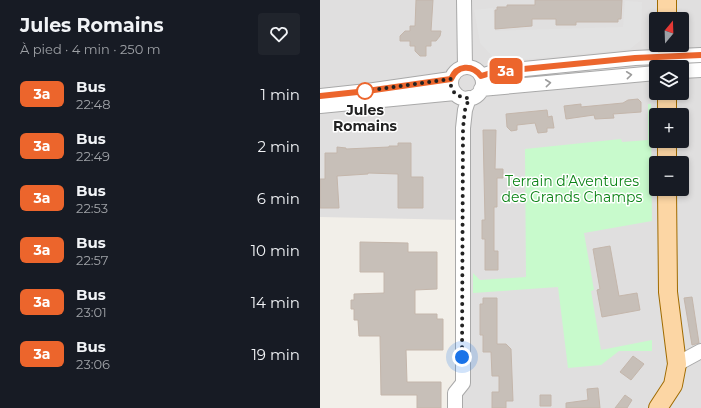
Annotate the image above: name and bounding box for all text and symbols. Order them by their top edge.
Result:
north arrow [649,12,689,52]
map controls [649,12,689,196]
button: heart [258,13,300,55]
text: Jules Romains [20,14,164,37]
text: À pied · 4 min · 250 m [20,41,161,57]
line badge: 3a [488,58,524,84]
button: layers [649,60,689,100]
text: 3a [498,62,514,80]
one-way arrow [626,70,632,79]
text: Bus [76,77,106,96]
one-way arrow [545,78,551,87]
marker: Jules Romains [356,82,374,100]
text: 3a [34,85,50,103]
text: 1 min [261,85,300,104]
text: 22:48 [76,96,111,112]
place label: Jules Romains [333,101,398,135]
button: + [649,108,689,148]
text: Bus [76,129,106,148]
text: 3a [34,137,50,155]
text: 2 min [257,137,300,156]
text: 22:49 [76,148,110,164]
button: − [649,156,689,196]
park label: Terrain d’Aventures des Grands Champs [502,172,643,206]
text: Bus [76,181,106,200]
text: 3a [34,189,50,207]
text: 6 min [257,189,300,208]
text: 22:53 [76,200,108,216]
text: Bus [76,233,106,252]
text: 3a [34,241,50,259]
text: 10 min [251,241,300,260]
text: 22:57 [76,252,108,268]
text: Bus [76,285,106,304]
text: 3a [34,293,50,311]
text: 14 min [251,293,300,312]
text: 23:01 [76,304,107,320]
text: Bus [76,337,106,356]
text: 3a [34,345,50,363]
text: 19 min [251,345,300,364]
your location [452,347,472,367]
text: 23:06 [76,356,110,372]

